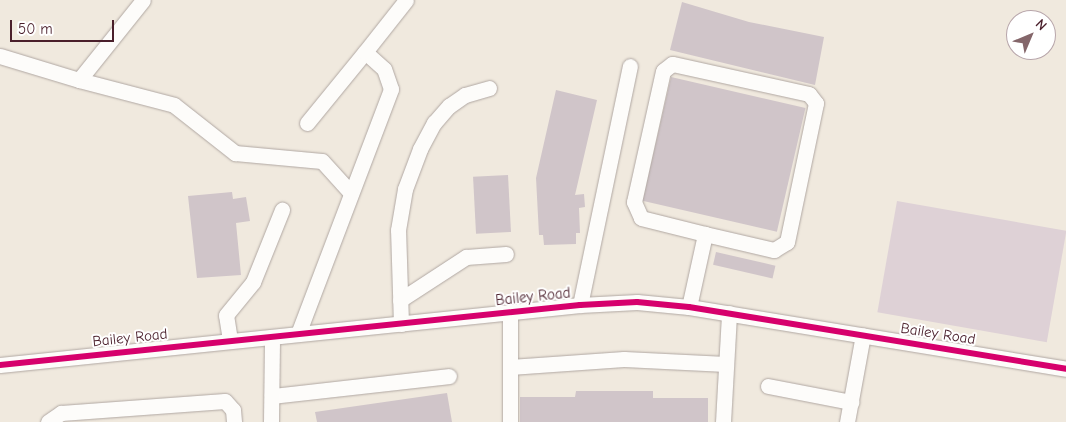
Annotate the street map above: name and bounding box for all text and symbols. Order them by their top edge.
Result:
scale bar [12,10,116,42]
north arrow [1006,10,1056,60]
text: N [1032,15,1050,34]
text: 50 m [18,20,53,38]
street label: Bailey Road [495,284,571,310]
street label: Bailey Road [899,319,977,349]
street label: Bailey Road [92,325,168,351]

